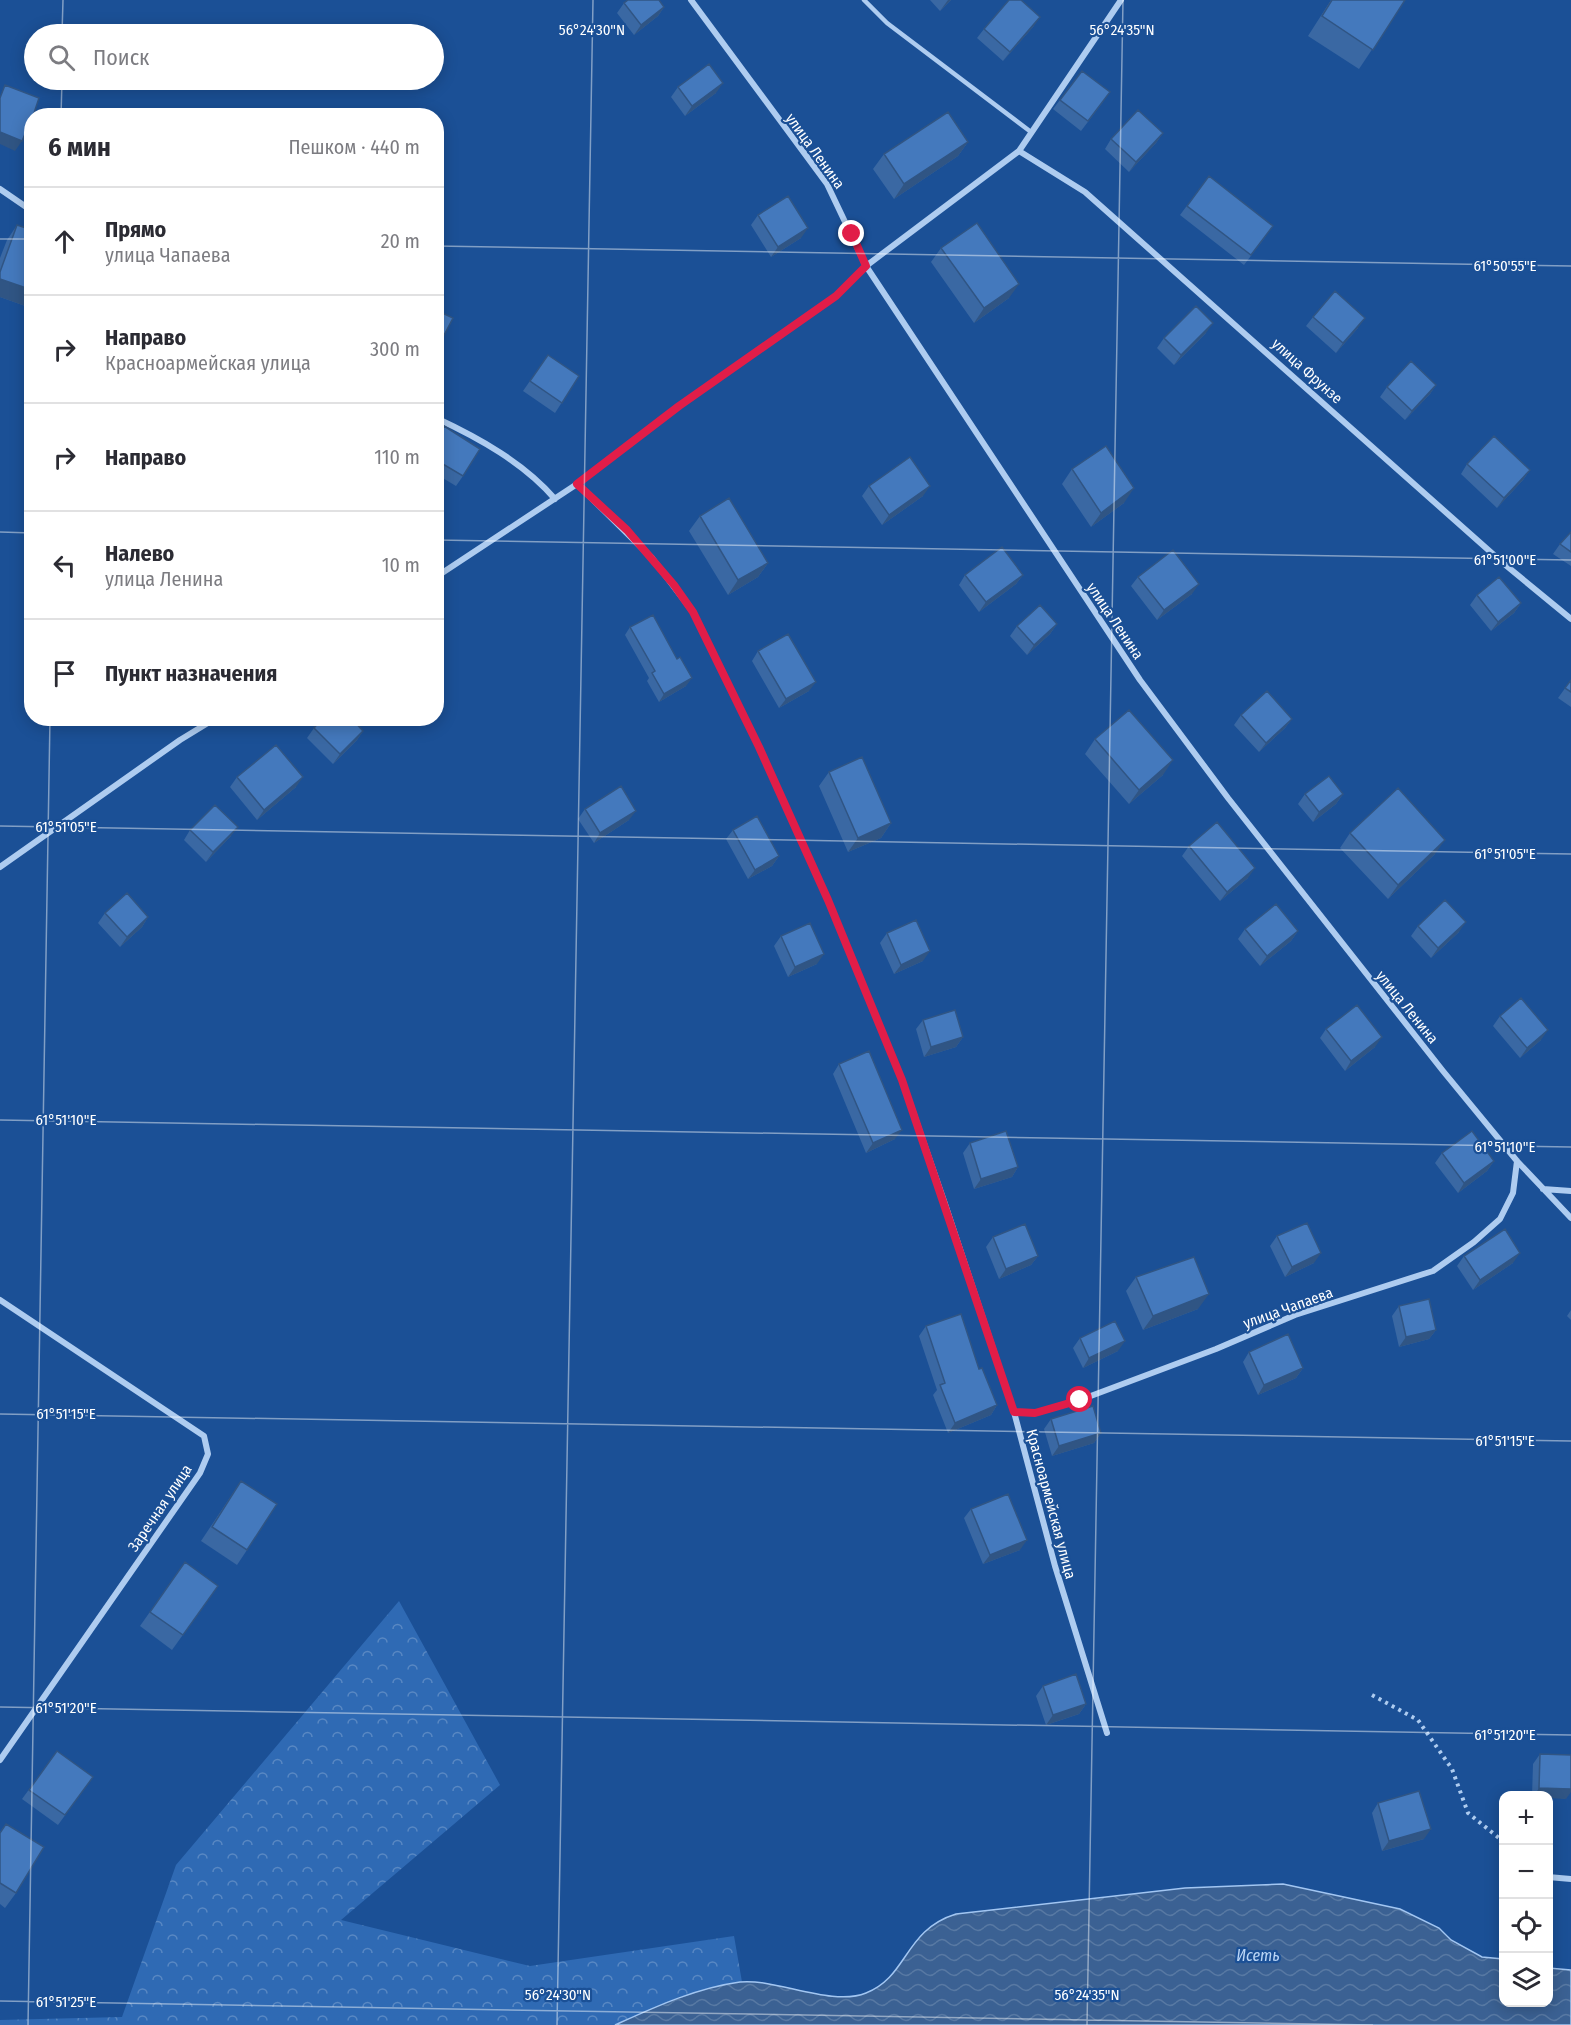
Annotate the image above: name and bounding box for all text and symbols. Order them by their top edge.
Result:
text: 56°24'30"N [559,21,625,39]
text: 56°24'35"N [1089,21,1155,39]
search box [24,24,444,90]
icon: search [45,41,78,74]
text: Поиск [93,44,149,71]
street label: улица Ленина [782,110,848,192]
text: 6 мин [48,132,111,163]
text: Пешком · 440 m [288,135,420,159]
text: Прямо [105,216,166,243]
route end [838,220,864,246]
icon: ahead [48,225,81,258]
text: 20 m [381,229,420,253]
text: улица Чапаева [105,243,231,267]
text: 61°50'55"E [1473,257,1537,275]
text: Направо [105,324,186,351]
icon: right [48,333,81,366]
street label: улица Фрунзе [1268,335,1346,407]
text: 300 m [370,337,420,361]
text: Красноармейская улица [105,351,311,375]
icon: right [48,441,81,474]
text: Направо [105,444,186,471]
text: 110 m [374,445,420,469]
text: Налево [105,540,174,567]
icon: left [48,549,81,582]
text: 61°51'00"E [1474,551,1536,569]
text: 10 m [382,553,420,577]
text: улица Ленина [105,567,223,591]
street label: улица Ленина [1083,579,1147,663]
icon: arrive [48,657,81,690]
text: Пункт назначения [105,660,277,687]
text: 61°51'05"E [35,818,97,836]
text: 61°51'05"E [1474,845,1536,863]
street label: улица Ленина [1372,967,1442,1047]
text: 61°51'10"E [36,1111,96,1129]
text: 61°51'10"E [1475,1138,1535,1156]
street label: улица Чапаева [1241,1283,1335,1333]
route start [1066,1386,1092,1412]
text: 61°51'15"E [36,1405,96,1423]
street label: Красноармейская улица [1022,1427,1080,1581]
text: 61°51'15"E [1475,1432,1535,1450]
street label: Заречная улица [124,1461,196,1555]
text: 61°51'20"E [35,1699,97,1717]
text: 61°51'20"E [1474,1726,1536,1744]
map controls [1499,1791,1553,2007]
button: + [1499,1791,1553,1845]
button: − [1499,1845,1553,1899]
button: locate [1499,1899,1553,1953]
water label: Исеть [1236,1946,1280,1965]
button: layers [1499,1953,1553,2007]
text: 56°24'30"N [525,1986,591,2004]
text: 56°24'35"N [1054,1986,1120,2004]
text: 61°51'25"E [36,1993,96,2011]

